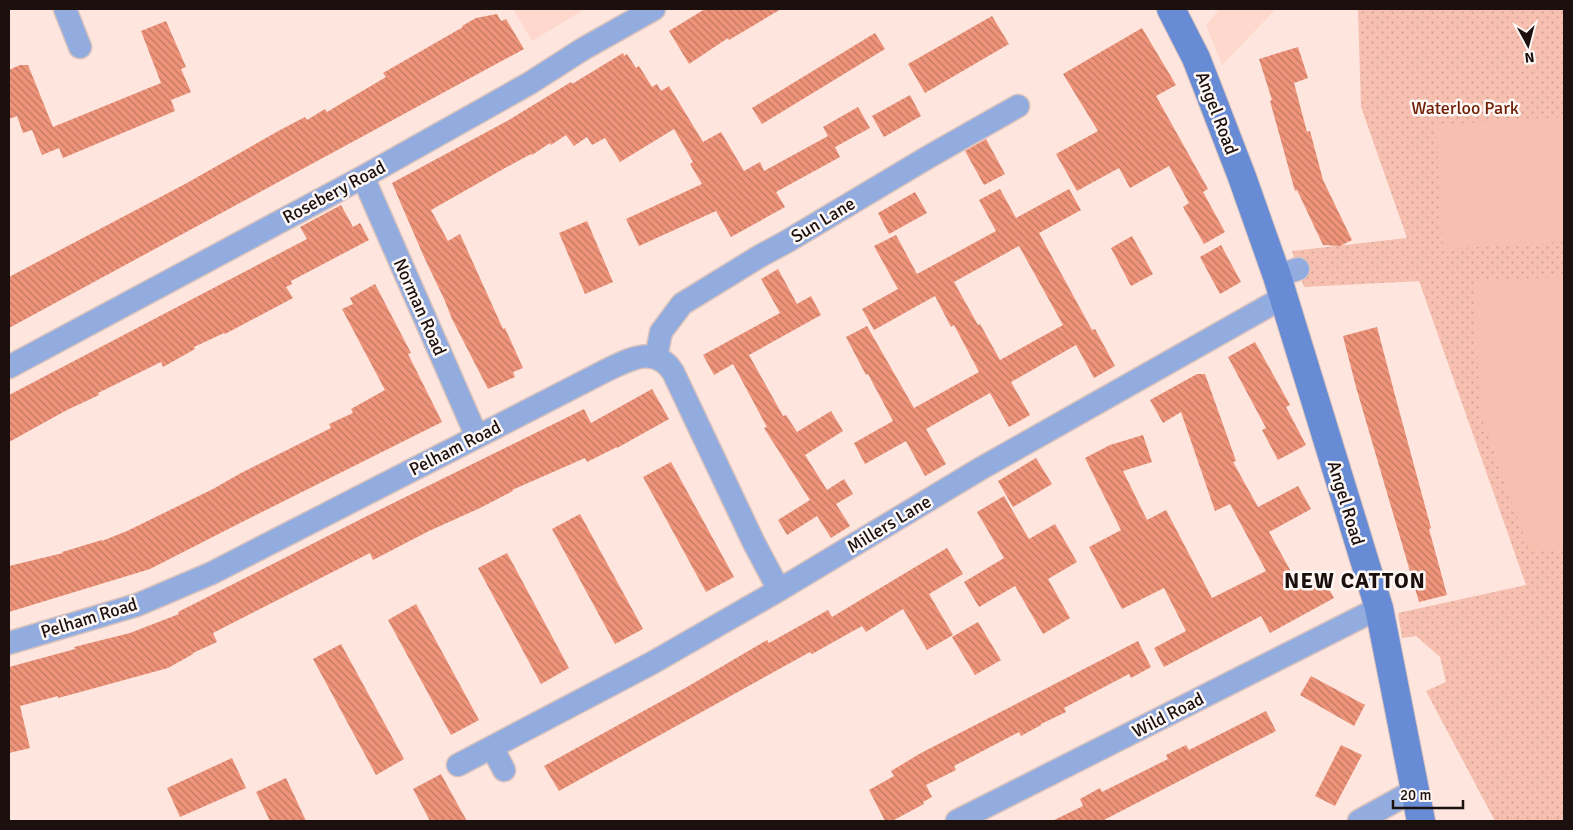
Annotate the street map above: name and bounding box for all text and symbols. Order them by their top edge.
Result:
north arrow [1503,20,1553,70]
text: N [1524,48,1535,66]
street label: Angel Road [1191,68,1243,158]
park label: Waterloo Park [1411,97,1519,119]
street label: Rosebery Road [279,156,389,228]
street label: Sun Lane [787,192,859,248]
street label: Norman Road [389,255,451,359]
street label: Pelham Road [406,416,504,480]
street label: Angel Road [1323,458,1369,548]
street label: Millers Lane [843,490,935,558]
district label: NEW CATTON [1284,567,1426,594]
street label: Pelham Road [38,593,140,643]
street label: Wild Road [1129,688,1207,742]
scale bar [1393,778,1463,810]
text: 20 m [1400,786,1431,804]

